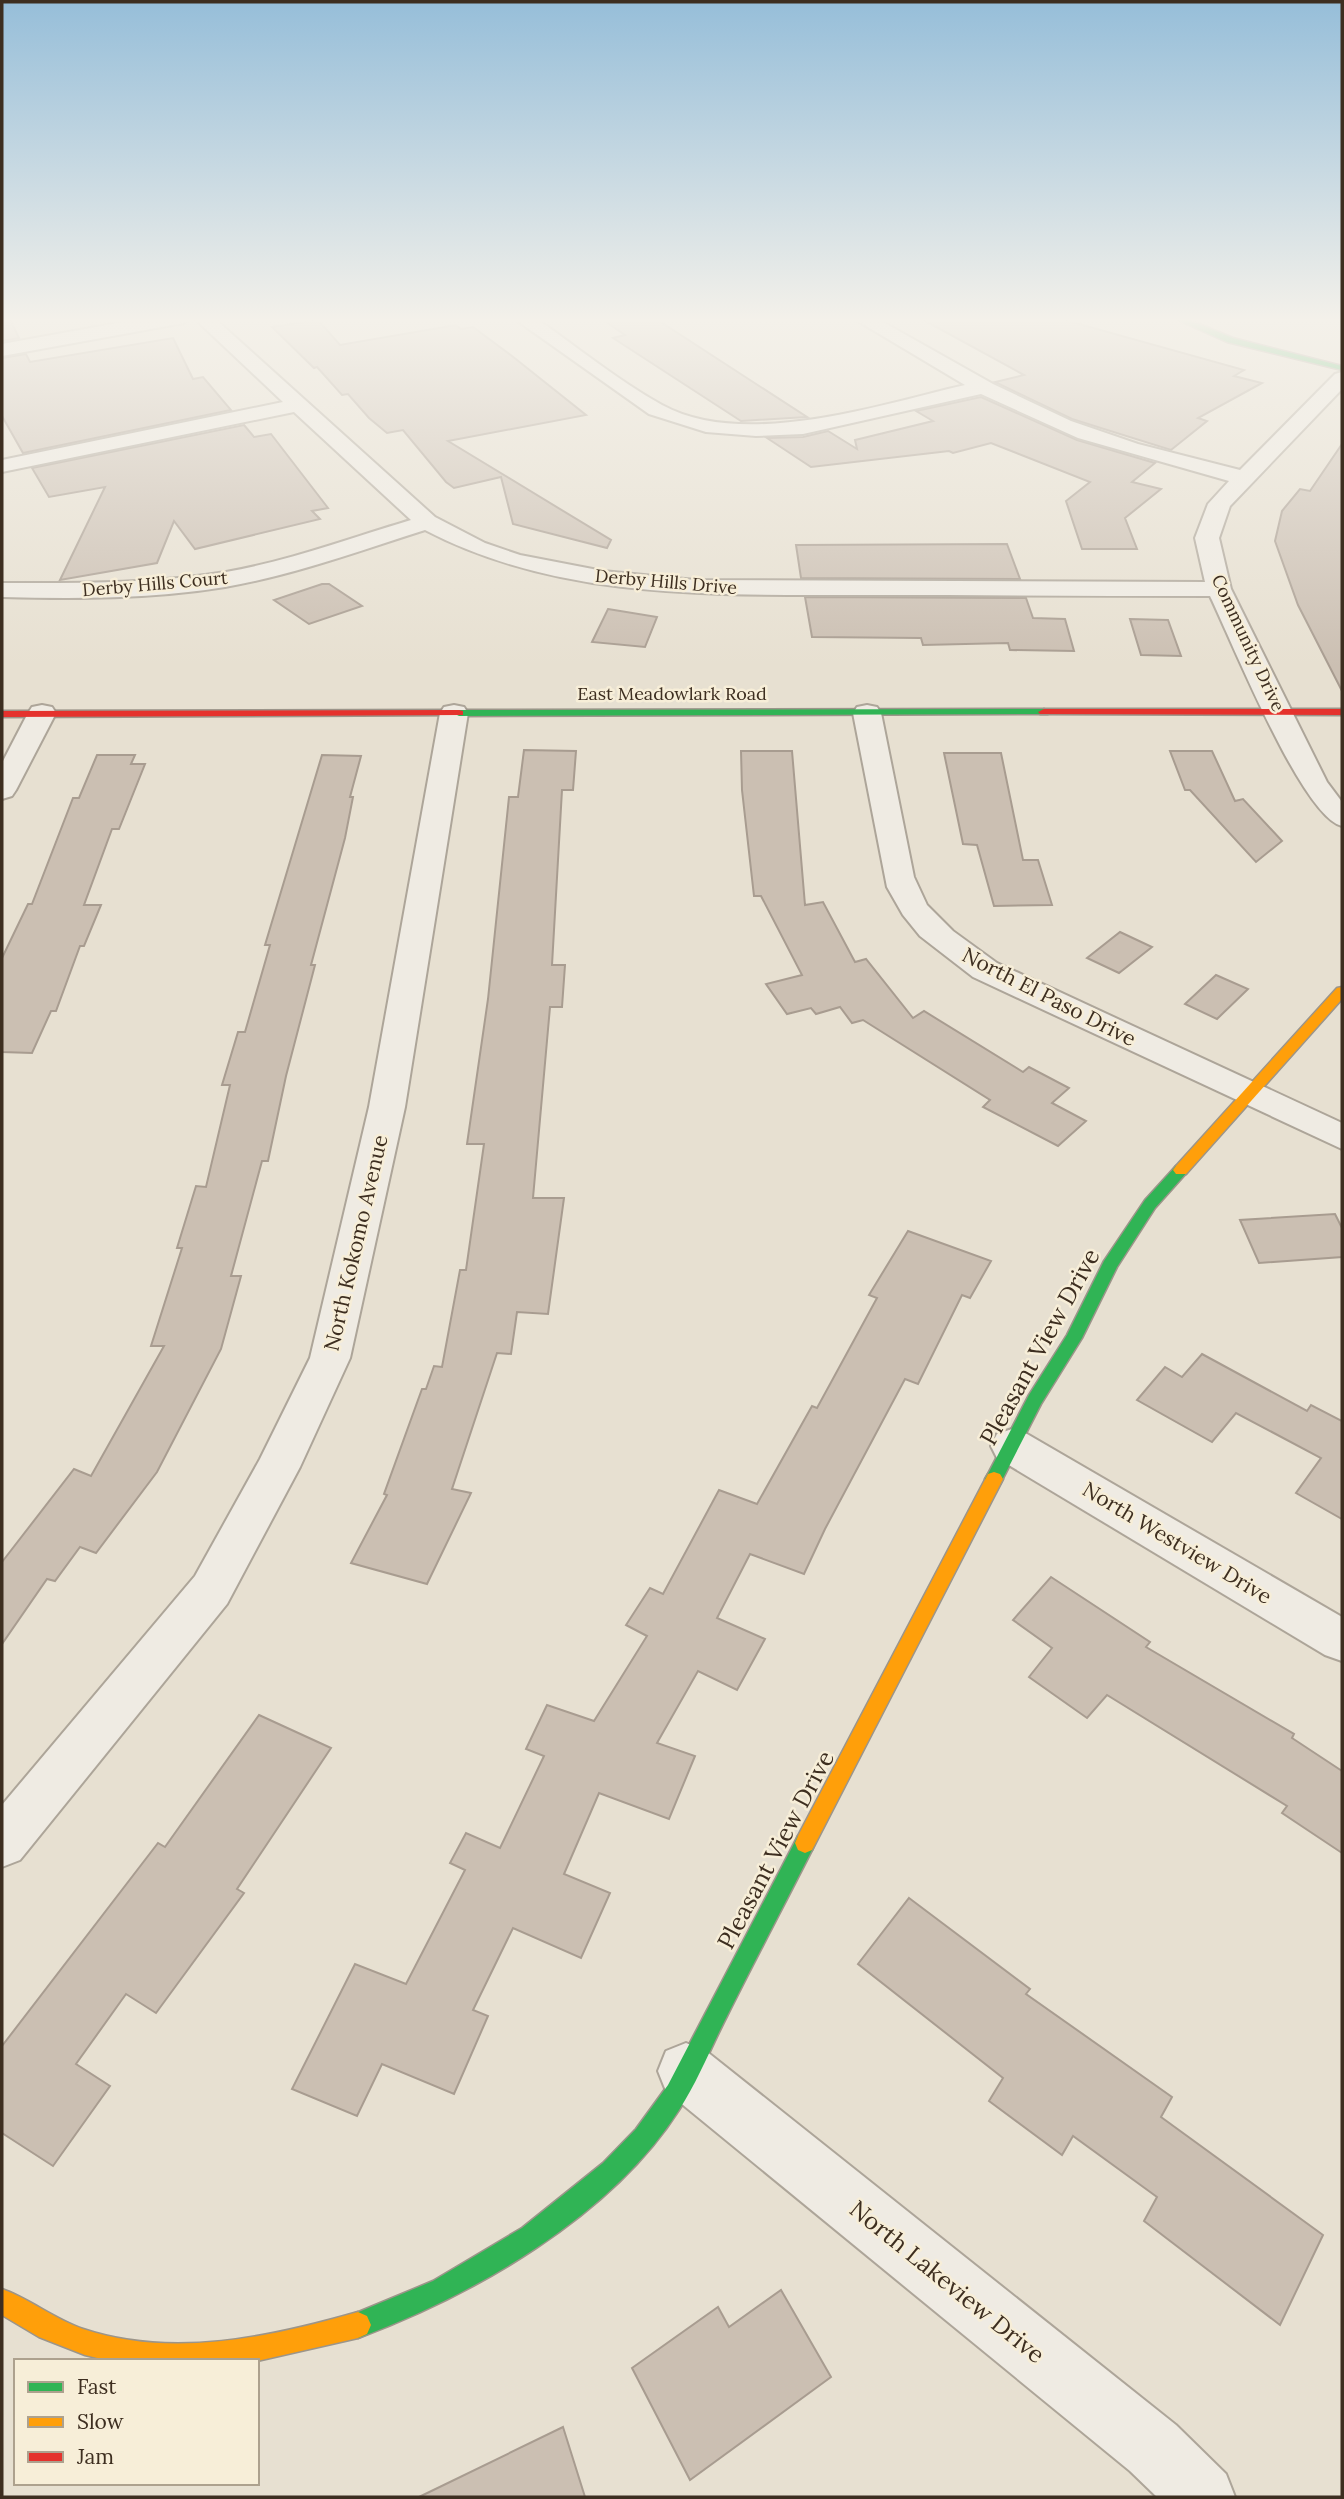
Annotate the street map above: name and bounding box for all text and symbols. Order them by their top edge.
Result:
street label: Derby Hills Drive [594,564,738,599]
street label: Derby Hills Court [81,566,229,601]
street label: Community Drive [1207,571,1290,715]
street label: East Meadowlark Road [577,682,767,705]
street label: North El Paso Drive [958,941,1141,1052]
street label: North Kokomo Avenue [317,1132,394,1354]
street label: Pleasant View Drive [973,1243,1107,1451]
street label: North Westview Drive [1078,1475,1277,1610]
street label: Pleasant View Drive [710,1745,841,1954]
street label: North Lakeview Drive [843,2193,1051,2370]
legend [14,2359,259,2485]
text: Fast [77,2373,117,2400]
text: Slow [77,2408,124,2435]
text: Jam [76,2443,114,2470]

